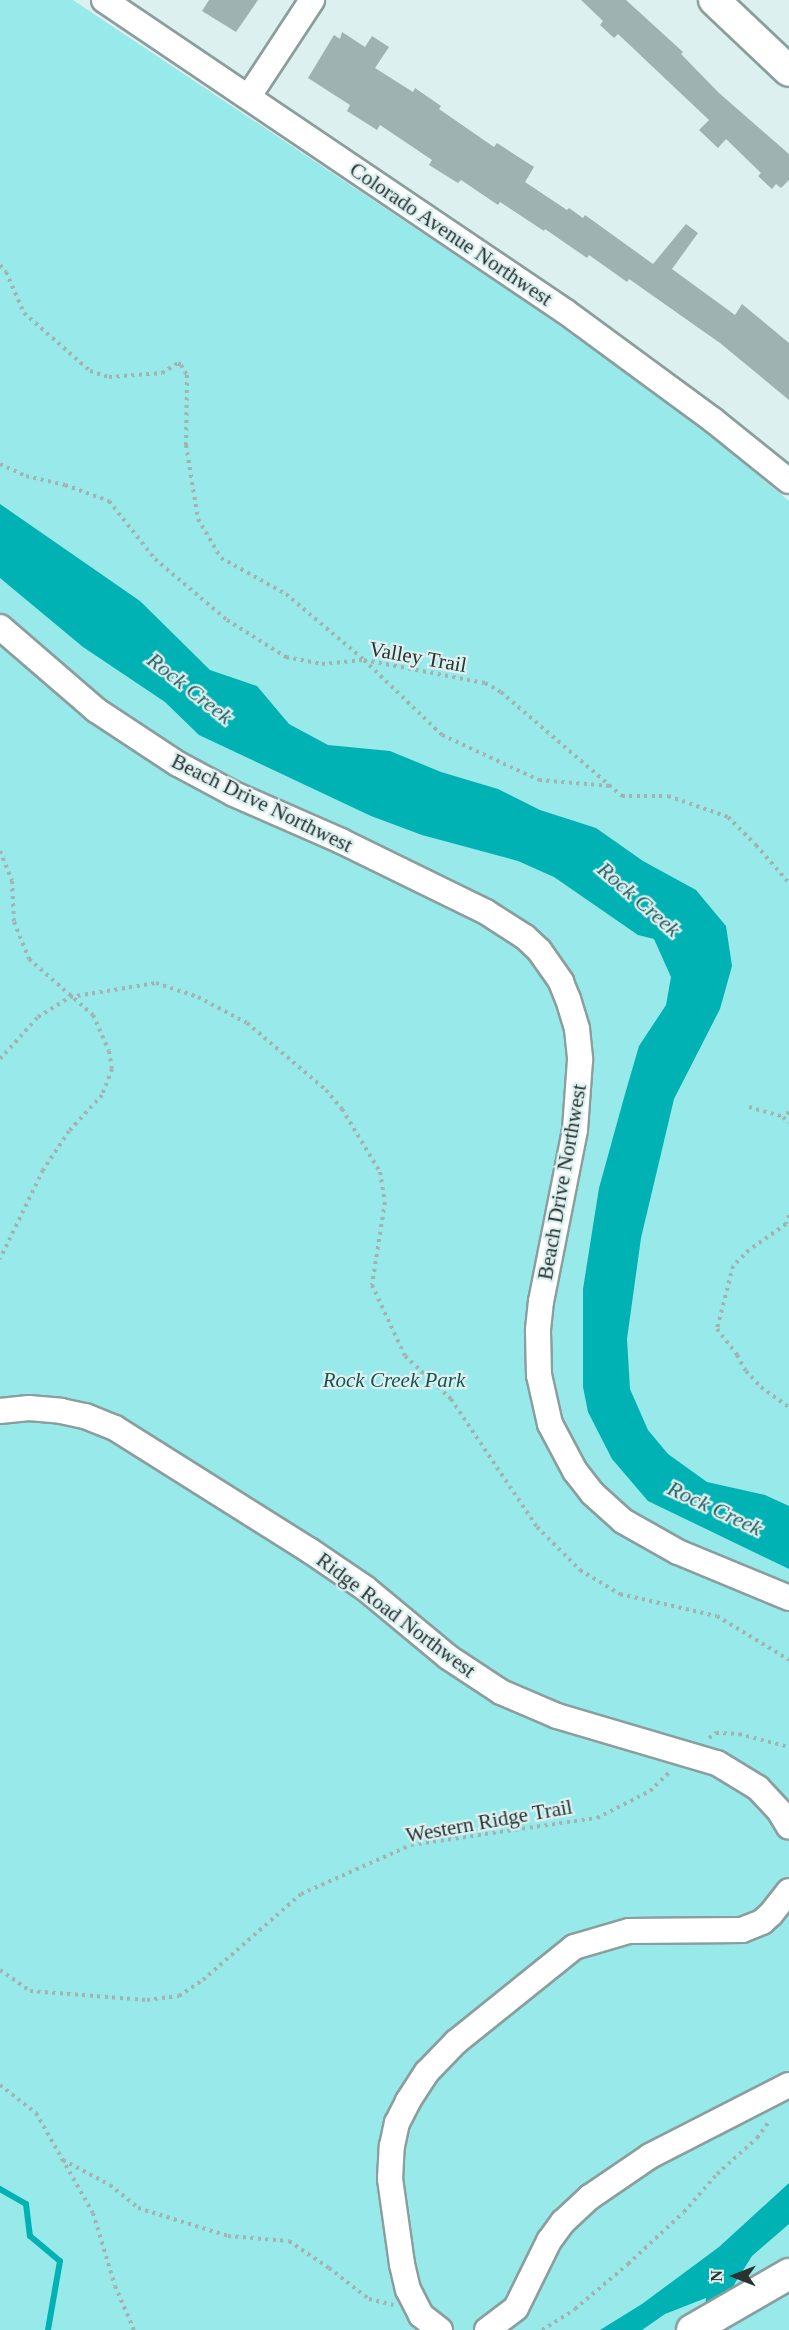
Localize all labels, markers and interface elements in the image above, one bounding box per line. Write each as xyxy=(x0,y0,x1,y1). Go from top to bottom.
street label: Colorado Avenue Northwest xyxy=(345,156,557,312)
street label: Valley Trail xyxy=(367,636,469,678)
water label: Rock Creek xyxy=(142,646,238,730)
street label: Beach Drive Northwest xyxy=(167,748,357,858)
water label: Rock Creek xyxy=(592,856,686,942)
street label: Beach Drive Northwest xyxy=(532,1082,592,1282)
park label: Rock Creek Park xyxy=(323,1367,465,1393)
water label: Rock Creek xyxy=(664,1475,766,1541)
street label: Ridge Road Northwest xyxy=(312,1547,480,1683)
street label: Western Ridge Trail xyxy=(404,1794,574,1848)
north arrow xyxy=(705,2246,765,2306)
text: N xyxy=(708,2270,725,2282)

